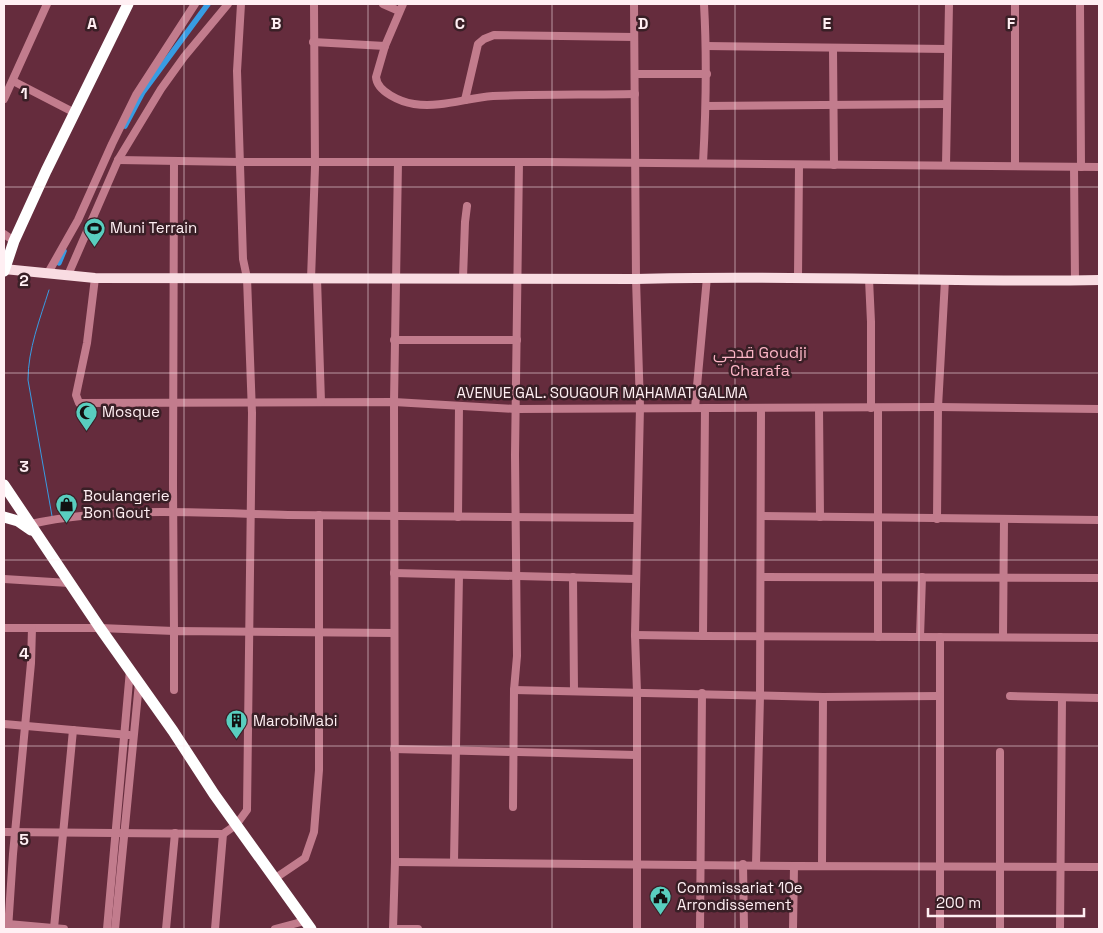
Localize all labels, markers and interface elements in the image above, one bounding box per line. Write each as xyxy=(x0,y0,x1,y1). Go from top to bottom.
text: A xyxy=(87,13,97,34)
text: B xyxy=(271,13,281,34)
text: C xyxy=(455,13,465,34)
text: D xyxy=(638,13,648,34)
text: E xyxy=(823,13,832,34)
text: F xyxy=(1007,13,1016,34)
text: 1 xyxy=(20,83,28,104)
sports icon: Muni Terrain xyxy=(82,216,106,247)
place label: Muni Terrain xyxy=(110,218,197,237)
text: 2 xyxy=(19,270,29,291)
district label: قدجي Goudji Charafa xyxy=(713,342,807,381)
street label: AVENUE GAL. SOUGOUR MAHAMAT GALMA xyxy=(456,383,748,402)
mosque icon: Mosque xyxy=(74,400,98,431)
place label: Mosque xyxy=(102,402,160,421)
text: 3 xyxy=(19,456,29,477)
place label: Boulangerie Bon Gout xyxy=(83,486,170,522)
shop icon: Boulangerie Bon Gout xyxy=(55,493,79,524)
text: 4 xyxy=(19,643,29,664)
building icon: MarobiMabi xyxy=(225,709,249,740)
place label: MarobiMabi xyxy=(253,711,338,730)
text: 5 xyxy=(19,829,29,850)
place label: Commissariat 10e Arrondissement xyxy=(677,878,803,914)
public building icon: Commissariat 10e Arrondissement xyxy=(649,885,673,916)
scale bar xyxy=(928,886,1084,918)
text: 200 m xyxy=(936,893,981,912)

